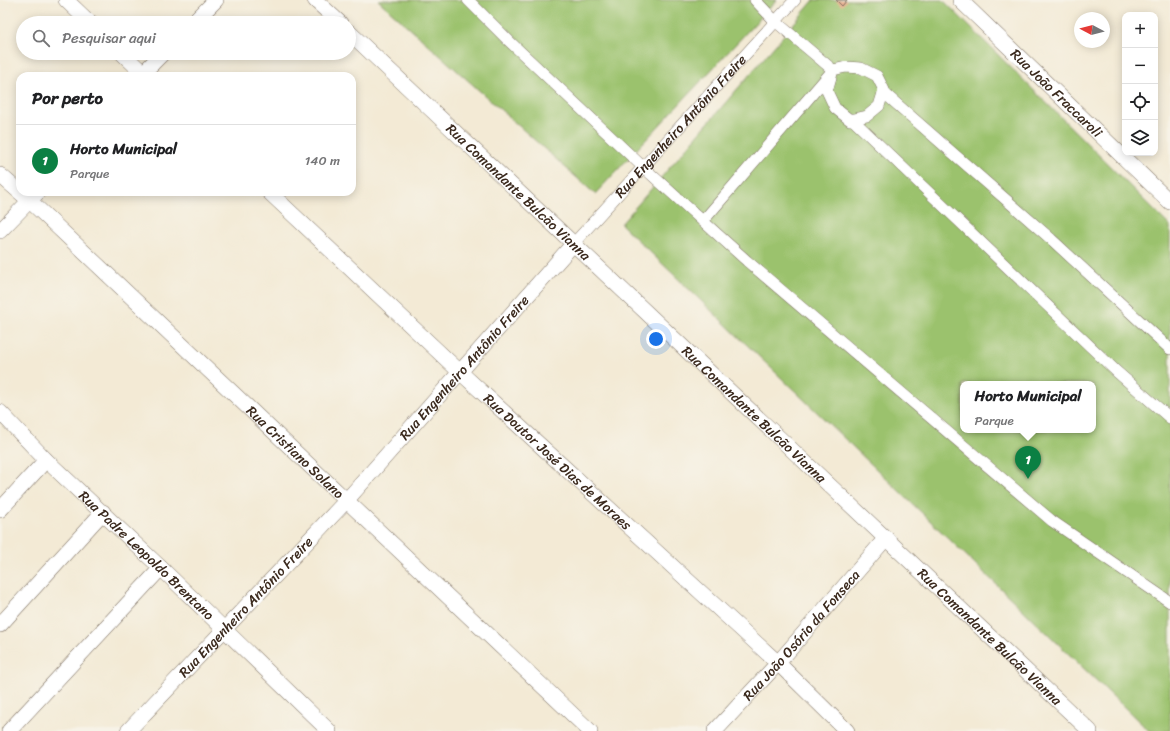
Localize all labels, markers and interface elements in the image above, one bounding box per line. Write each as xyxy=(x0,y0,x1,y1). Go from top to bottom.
north arrow xyxy=(1074,12,1110,48)
map controls xyxy=(1122,12,1158,156)
button: + xyxy=(1122,12,1158,48)
search box xyxy=(16,16,356,60)
text: Pesquisar aqui xyxy=(62,25,156,51)
icon: search xyxy=(30,27,52,49)
street label: Rua João Fraccaroli xyxy=(1004,43,1109,145)
button: − xyxy=(1122,48,1158,84)
street label: Rua Engenheiro Antônio Freire xyxy=(608,49,753,204)
text: Por perto xyxy=(32,83,103,113)
button: locate xyxy=(1122,84,1158,120)
street label: Rua Comandante Bulcão Vianna xyxy=(440,117,597,268)
button: layers xyxy=(1122,120,1158,156)
text: Horto Municipal xyxy=(70,136,177,162)
text: 1 xyxy=(42,149,48,172)
text: 140 m xyxy=(305,149,340,172)
text: Parque xyxy=(70,162,109,185)
street label: Rua Engenheiro Antônio Freire xyxy=(393,289,536,446)
your location xyxy=(646,329,666,349)
street label: Rua Comandante Bulcão Vianna xyxy=(675,340,833,490)
popup xyxy=(960,381,1096,433)
text: Horto Municipal xyxy=(975,383,1081,409)
street label: Rua Doutor José Dias de Moraes xyxy=(477,387,638,537)
street label: Rua Cristiano Solano xyxy=(240,399,350,505)
text: Parque xyxy=(975,409,1014,432)
pin: 1 xyxy=(1015,446,1041,479)
street label: Rua Padre Leopoldo Brentano xyxy=(72,484,220,627)
street label: Rua Engenheiro Antônio Freire xyxy=(172,531,320,684)
street label: Rua Comandante Bulcão Vianna xyxy=(911,562,1069,712)
street label: Rua João Osório da Fonseca xyxy=(737,564,867,707)

